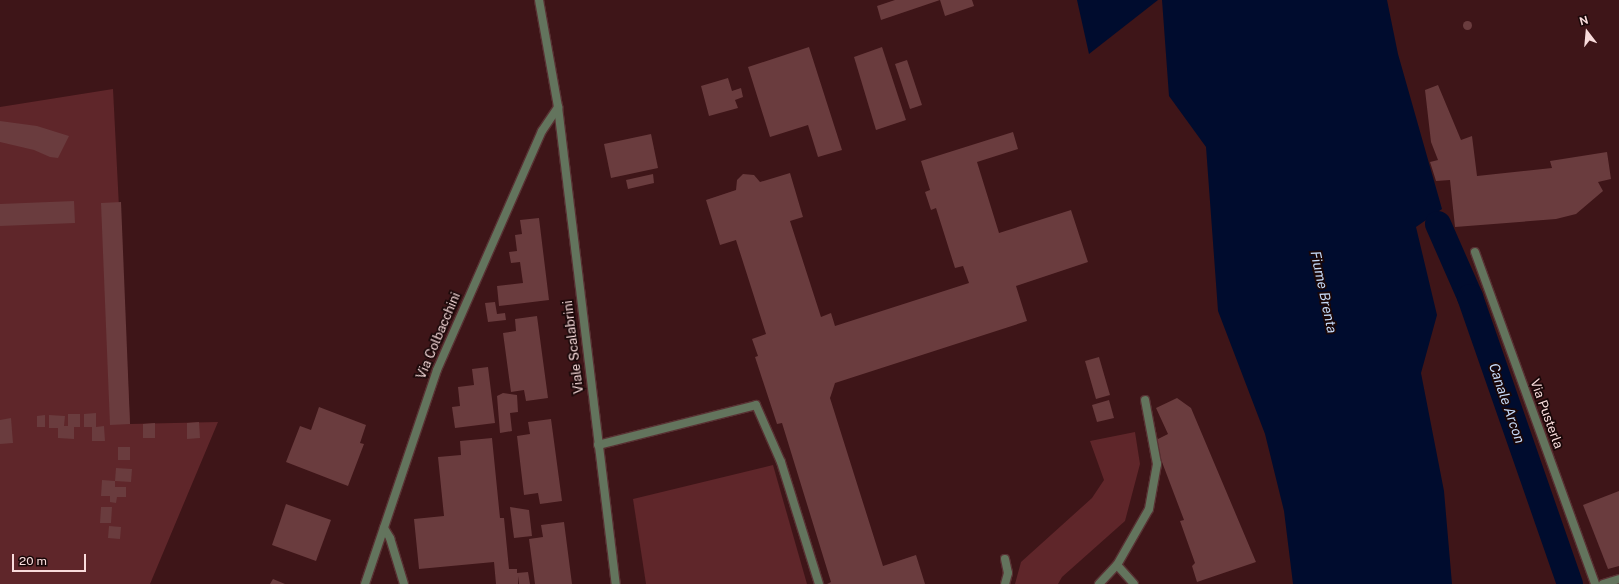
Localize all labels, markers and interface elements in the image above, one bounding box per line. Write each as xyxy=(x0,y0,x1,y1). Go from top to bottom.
north arrow xyxy=(1567,12,1607,52)
text: N xyxy=(1578,14,1589,27)
water label: Fiume Brenta xyxy=(1307,249,1341,335)
street label: Via Colbacchini xyxy=(414,290,464,382)
street label: Viale Scalabrini xyxy=(561,299,587,395)
water label: Canale Arcon xyxy=(1485,360,1529,446)
street label: Via Pusterla xyxy=(1526,377,1566,451)
scale bar xyxy=(14,546,88,572)
text: 20 m xyxy=(19,554,47,568)

